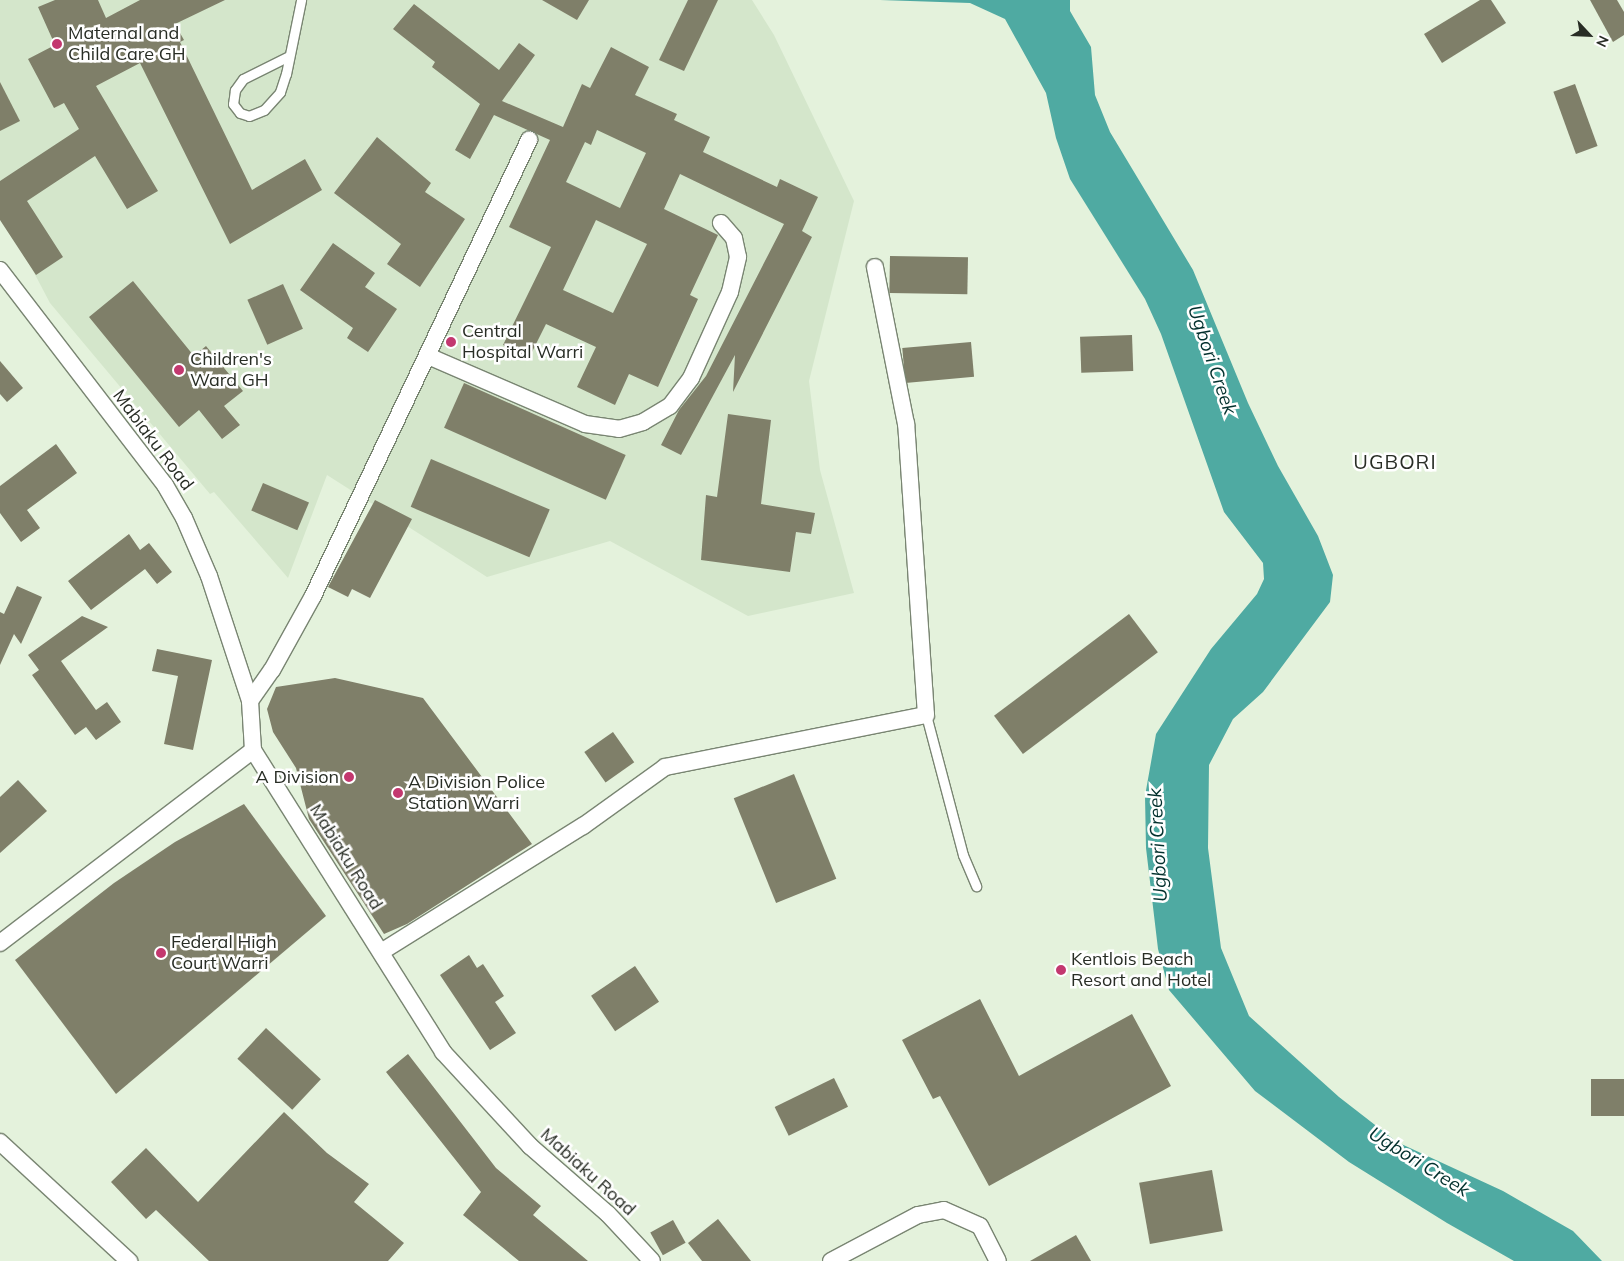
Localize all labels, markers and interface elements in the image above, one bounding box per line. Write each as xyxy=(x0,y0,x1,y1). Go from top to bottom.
north arrow xyxy=(1564,10,1614,60)
place label: Maternal and Child Care GH xyxy=(68,23,186,66)
text: N xyxy=(1592,33,1613,50)
marker: Maternal and Child Care GH xyxy=(50,37,64,51)
water label: Ugbori Creek xyxy=(1183,302,1241,418)
place label: Central Hospital Warri xyxy=(462,321,583,364)
marker: Central Hospital Warri xyxy=(444,335,458,349)
place label: Children's Ward GH xyxy=(190,349,272,392)
marker: Children's Ward GH xyxy=(172,363,186,377)
street label: Mabiaku Road xyxy=(108,385,198,495)
district label: UGBORI xyxy=(1353,449,1437,473)
place label: A Division xyxy=(255,766,339,788)
marker: A Division xyxy=(343,771,355,783)
place label: A Division Police Station Warri xyxy=(408,772,545,814)
marker: A Division Police Station Warri xyxy=(392,787,404,799)
water label: Ugbori Creek xyxy=(1144,787,1172,903)
street label: Mabiaku Road xyxy=(305,800,387,914)
place label: Federal High Court Warri xyxy=(171,932,277,974)
marker: Federal High Court Warri xyxy=(155,947,167,959)
place label: Kentlois Beach Resort and Hotel xyxy=(1071,949,1211,992)
marker: Kentlois Beach Resort and Hotel xyxy=(1055,964,1067,976)
water label: Ugbori Creek xyxy=(1365,1122,1473,1202)
street label: Mabiaku Road xyxy=(536,1124,640,1220)

